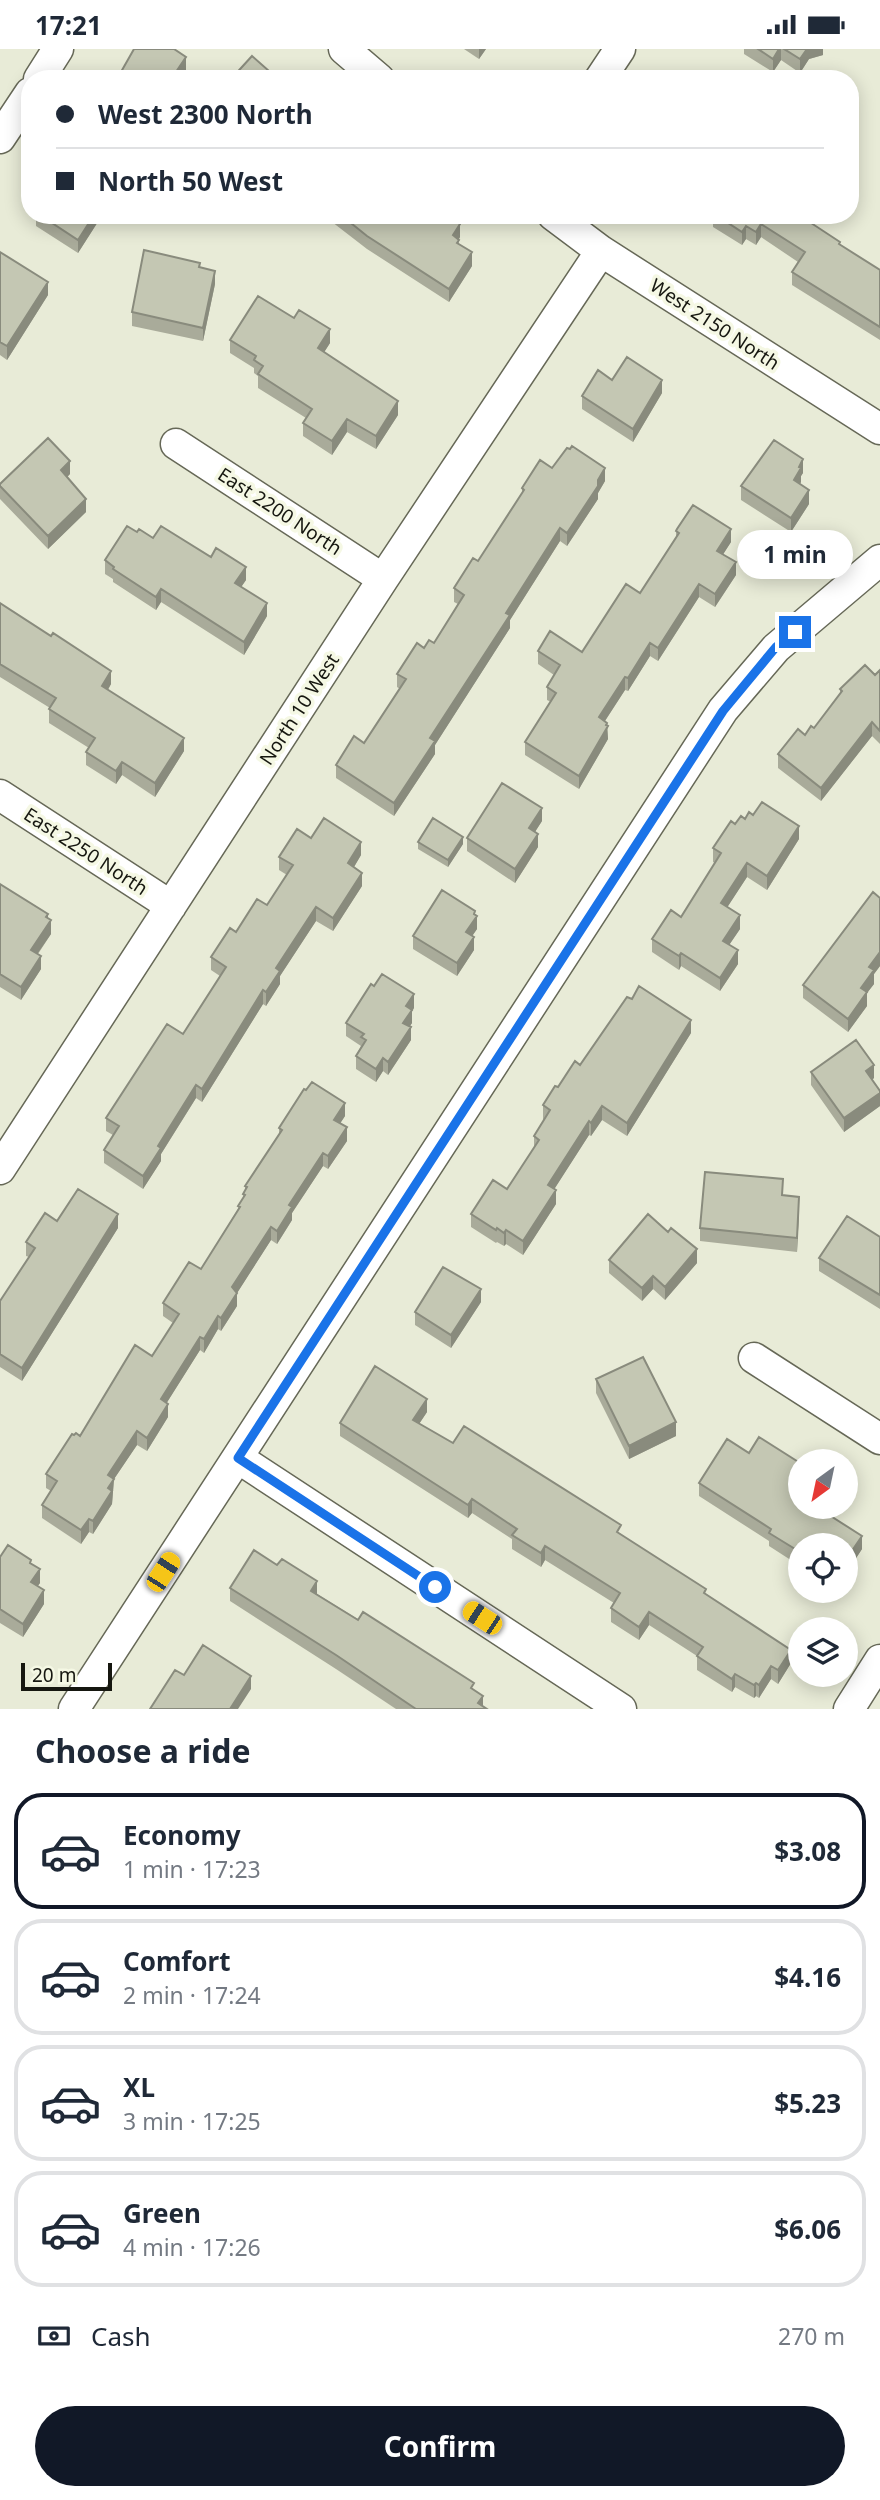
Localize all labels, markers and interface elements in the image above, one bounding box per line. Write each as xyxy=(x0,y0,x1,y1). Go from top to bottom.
text: 17:21 xyxy=(35,7,102,43)
text: West 2300 North xyxy=(98,96,313,132)
text: North 50 West xyxy=(98,163,283,199)
street label: West 2150 North xyxy=(645,272,785,376)
street label: East 2200 North xyxy=(213,461,347,561)
callout: 1 min xyxy=(737,531,853,579)
text: 1 min xyxy=(763,538,827,570)
route end xyxy=(779,616,811,648)
street label: North 10 West xyxy=(253,648,345,770)
street label: East 2250 North xyxy=(19,801,153,901)
north arrow xyxy=(788,1449,858,1519)
map controls xyxy=(788,1449,858,1687)
button: locate xyxy=(788,1533,858,1603)
car xyxy=(143,1549,184,1595)
route start xyxy=(419,1571,451,1603)
car xyxy=(459,1598,506,1638)
button: layers xyxy=(788,1617,858,1687)
scale bar xyxy=(21,1660,112,1692)
text: 20 m xyxy=(32,1662,76,1688)
text: Choose a ride xyxy=(35,1729,251,1772)
text: Economy xyxy=(123,1817,241,1853)
icon: car xyxy=(39,1820,102,1883)
text: $3.08 xyxy=(774,1833,841,1869)
text: 1 min · 17:23 xyxy=(123,1853,261,1885)
text: Comfort xyxy=(123,1943,231,1979)
icon: car xyxy=(39,1946,102,2009)
text: $4.16 xyxy=(774,1959,841,1995)
text: 2 min · 17:24 xyxy=(123,1979,261,2011)
text: XL xyxy=(123,2069,155,2105)
icon: car xyxy=(39,2072,102,2135)
text: $5.23 xyxy=(774,2085,841,2121)
text: 3 min · 17:25 xyxy=(123,2105,261,2137)
text: Green xyxy=(123,2195,201,2231)
icon: car xyxy=(39,2198,102,2261)
text: $6.06 xyxy=(774,2211,841,2247)
text: 4 min · 17:26 xyxy=(123,2231,261,2263)
icon: cash xyxy=(35,2317,73,2355)
text: Cash xyxy=(91,2318,151,2354)
text: 270 m xyxy=(778,2320,845,2352)
button: Confirm xyxy=(35,2406,845,2486)

